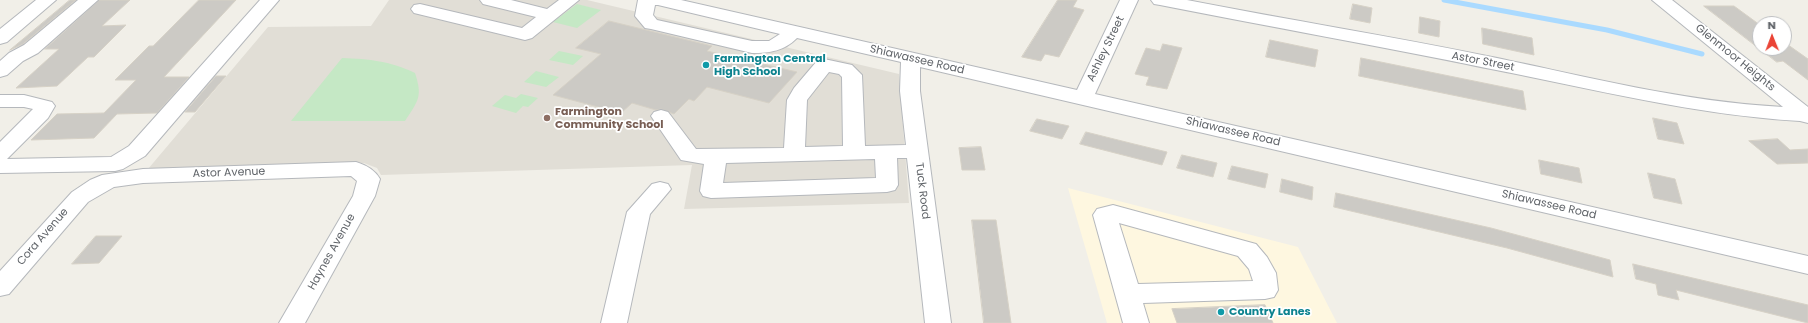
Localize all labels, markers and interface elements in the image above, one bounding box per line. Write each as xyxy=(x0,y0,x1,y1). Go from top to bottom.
street label: Ashley Street xyxy=(1084,14,1128,84)
north arrow xyxy=(1752,16,1792,56)
text: N xyxy=(1768,17,1776,33)
street label: Glenmoor Heights xyxy=(1692,22,1778,94)
street label: Shiawassee Road xyxy=(868,43,966,77)
street label: Astor Street xyxy=(1451,49,1515,75)
place label: Farmington Central High School xyxy=(714,52,826,78)
marker: Farmington Central High School xyxy=(701,60,711,70)
place label: Farmington Community School xyxy=(555,105,664,131)
marker: Farmington Community School xyxy=(542,113,552,123)
street label: Shiawassee Road xyxy=(1184,115,1282,149)
street label: Tuck Road xyxy=(912,162,932,220)
street label: Astor Avenue xyxy=(193,165,265,181)
street label: Shiawassee Road xyxy=(1500,188,1598,222)
street label: Cora Avenue xyxy=(15,206,71,268)
street label: Haynes Avenue xyxy=(306,212,358,292)
place label: Country Lanes xyxy=(1229,305,1311,319)
marker: Country Lanes xyxy=(1216,307,1226,317)

